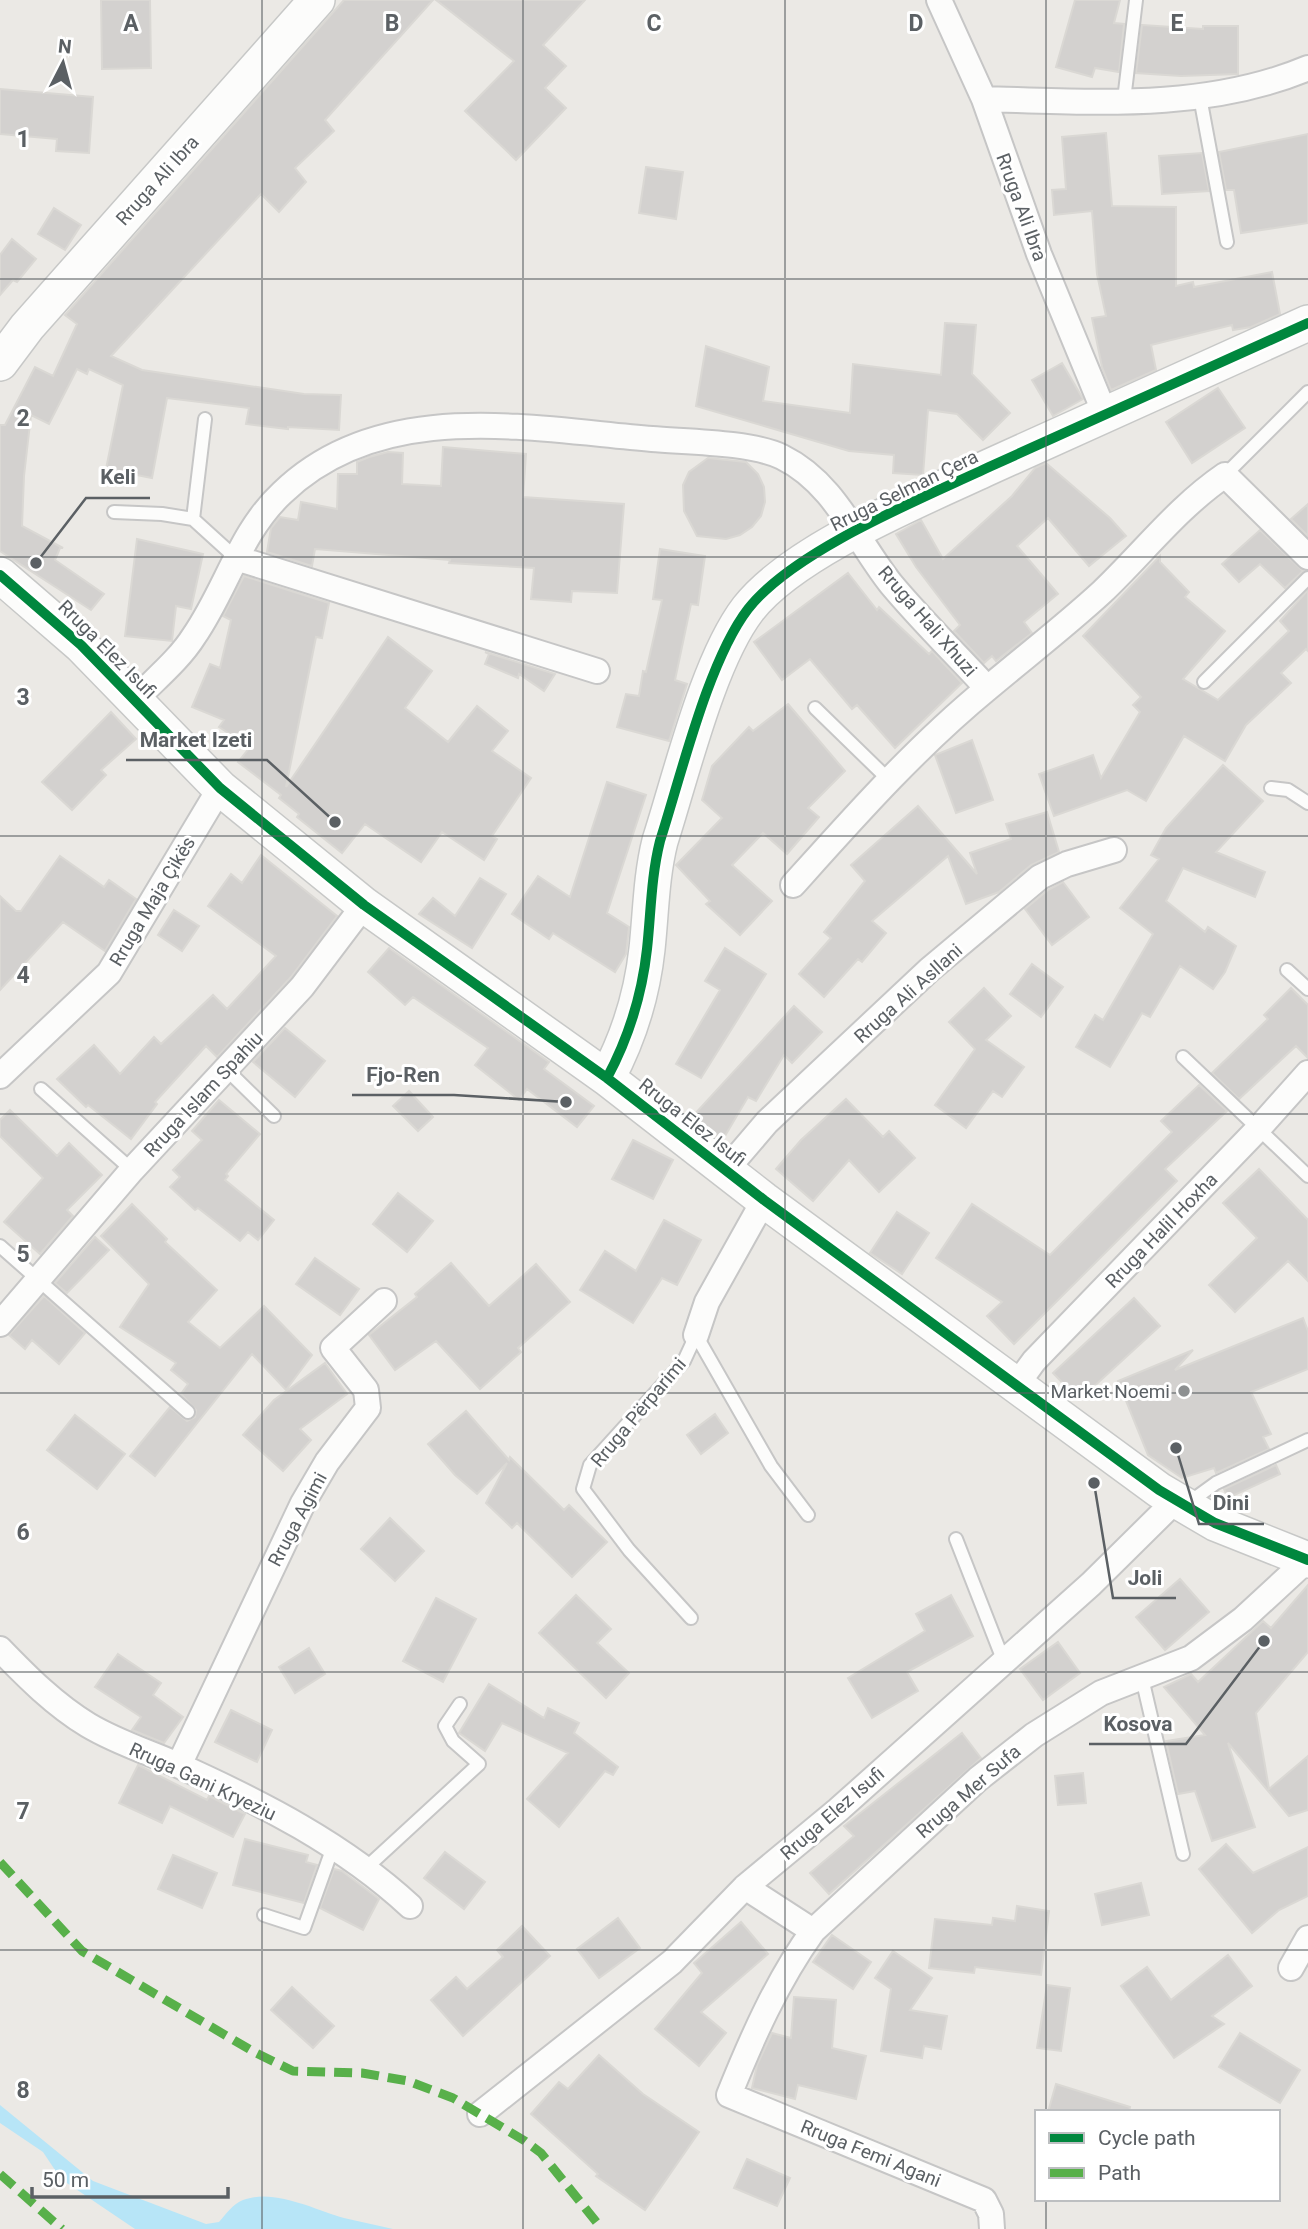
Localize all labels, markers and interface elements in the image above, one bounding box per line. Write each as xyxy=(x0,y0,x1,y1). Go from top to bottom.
text: A xyxy=(123,10,139,37)
text: B xyxy=(385,10,399,37)
text: C xyxy=(646,10,662,37)
text: D xyxy=(909,10,923,37)
text: E xyxy=(1171,10,1184,37)
north arrow xyxy=(28,28,98,98)
text: N xyxy=(57,34,73,59)
text: 1 xyxy=(16,126,30,153)
street label: Rruga Ali Ibra xyxy=(111,131,204,230)
street label: Rruga Ali Ibra xyxy=(991,150,1052,264)
text: 2 xyxy=(16,405,30,432)
street label: Rruga Selman Çera xyxy=(827,445,982,536)
callout: Keli xyxy=(86,456,150,498)
text: Keli xyxy=(100,465,136,489)
street label: Rruga Hali Xhuzi xyxy=(873,561,982,681)
street label: Rruga Elez Isufi xyxy=(54,595,162,703)
text: 3 xyxy=(16,684,30,711)
callout: Market Izeti xyxy=(126,718,267,760)
text: Market Izeti xyxy=(140,728,252,752)
street label: Rruga Maja Çikës xyxy=(105,832,200,970)
street label: Rruga Ali Asllani xyxy=(850,939,967,1048)
text: 4 xyxy=(16,962,30,989)
street label: Rruga Islam Spahiu xyxy=(139,1027,268,1162)
callout: Fjo-Ren xyxy=(352,1053,454,1095)
text: Fjo-Ren xyxy=(366,1063,440,1087)
street label: Rruga Elez Isufi xyxy=(634,1073,751,1171)
street label: Rruga Halil Hoxha xyxy=(1101,1168,1222,1293)
text: 5 xyxy=(16,1241,30,1268)
street label: Rruga Përparimi xyxy=(586,1353,691,1472)
place label: Market Noemi xyxy=(1050,1380,1170,1403)
marker: Market Noemi xyxy=(1176,1383,1192,1399)
street label: Rruga Agimi xyxy=(263,1468,332,1570)
callout: Dini xyxy=(1199,1482,1264,1524)
text: Dini xyxy=(1213,1491,1249,1515)
text: 6 xyxy=(16,1519,30,1546)
callout: Joli xyxy=(1113,1556,1176,1598)
text: Joli xyxy=(1128,1566,1162,1590)
callout: Kosova xyxy=(1089,1702,1186,1744)
text: Kosova xyxy=(1103,1712,1173,1736)
street label: Rruga Gani Kryeziu xyxy=(126,1737,280,1826)
street label: Rruga Mer Sufa xyxy=(911,1740,1025,1843)
street label: Rruga Elez Isufi xyxy=(776,1762,889,1865)
text: 7 xyxy=(16,1798,30,1825)
text: 8 xyxy=(16,2077,30,2104)
legend xyxy=(1035,2110,1280,2201)
street label: Rruga Femi Agani xyxy=(797,2115,944,2192)
text: Cycle path xyxy=(1098,2126,1196,2150)
scale bar xyxy=(32,2156,228,2200)
text: Path xyxy=(1098,2161,1141,2185)
text: 50 m xyxy=(42,2168,89,2192)

